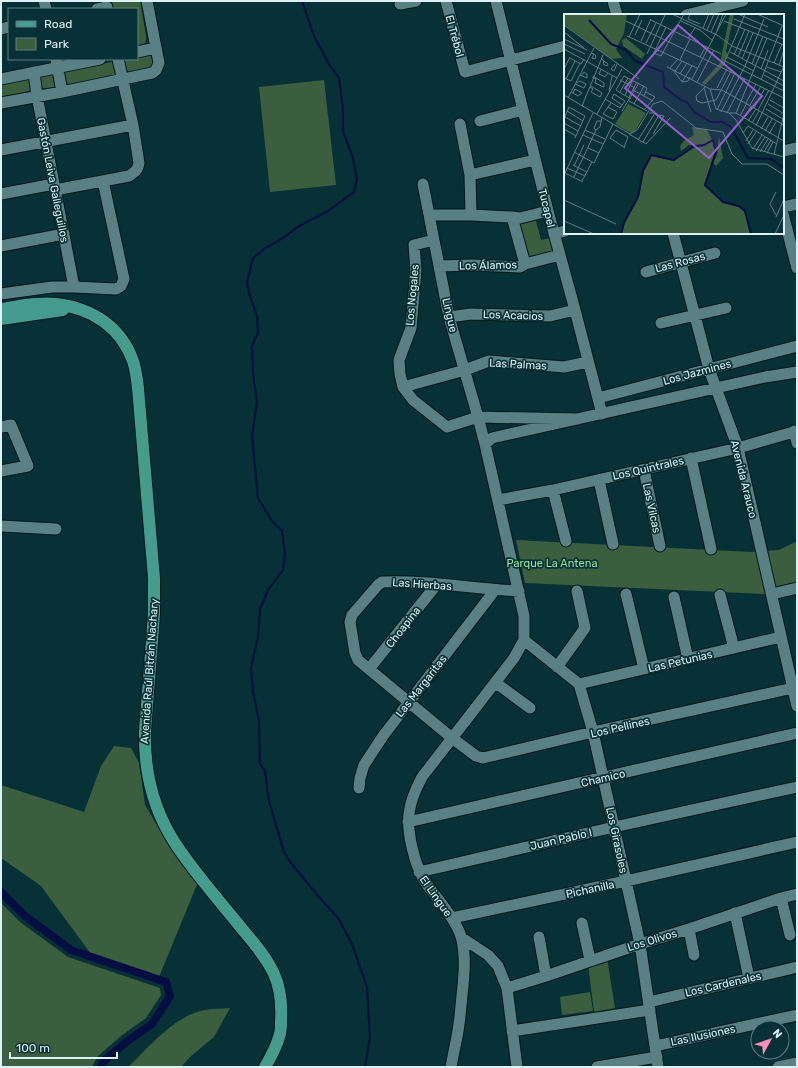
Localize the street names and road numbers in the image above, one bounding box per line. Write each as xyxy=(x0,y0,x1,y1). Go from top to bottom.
street label: El Trébol xyxy=(443,14,466,59)
street label: Gastón Leiva Galleguillos xyxy=(34,117,71,244)
street label: Tucapel xyxy=(535,187,558,229)
street label: Las Rosas xyxy=(654,249,707,275)
street label: Los Álamos xyxy=(459,258,518,273)
street label: Los Nogales xyxy=(403,263,422,326)
street label: Lingue xyxy=(439,297,460,334)
street label: Los Acacios xyxy=(483,308,544,323)
street label: Las Palmas xyxy=(489,356,548,373)
street label: Los Jazmines xyxy=(662,357,733,388)
street label: Avenida Arauco xyxy=(728,439,759,519)
street label: Los Quintrales xyxy=(611,454,685,483)
street label: Las Vilcas xyxy=(640,482,663,535)
street label: Las Hierbas xyxy=(392,576,453,593)
street label: Avenida Raúl Bitrán Nachary xyxy=(138,598,161,744)
street label: Choapina xyxy=(383,604,423,650)
street label: Las Petunias xyxy=(647,648,714,675)
street label: Las Margaritas xyxy=(393,652,450,720)
street label: Los Pellines xyxy=(589,714,651,741)
street label: Chamico xyxy=(580,767,626,790)
street label: Los Girasoles xyxy=(603,806,630,875)
street label: Juan Pablo I xyxy=(529,826,593,853)
street label: El Lingue xyxy=(417,873,454,919)
street label: Pichanilla xyxy=(565,878,616,901)
street label: Los Olivos xyxy=(626,927,679,954)
street label: Los Cardenales xyxy=(684,969,763,1000)
street label: Las Ilusiones xyxy=(670,1022,737,1049)

